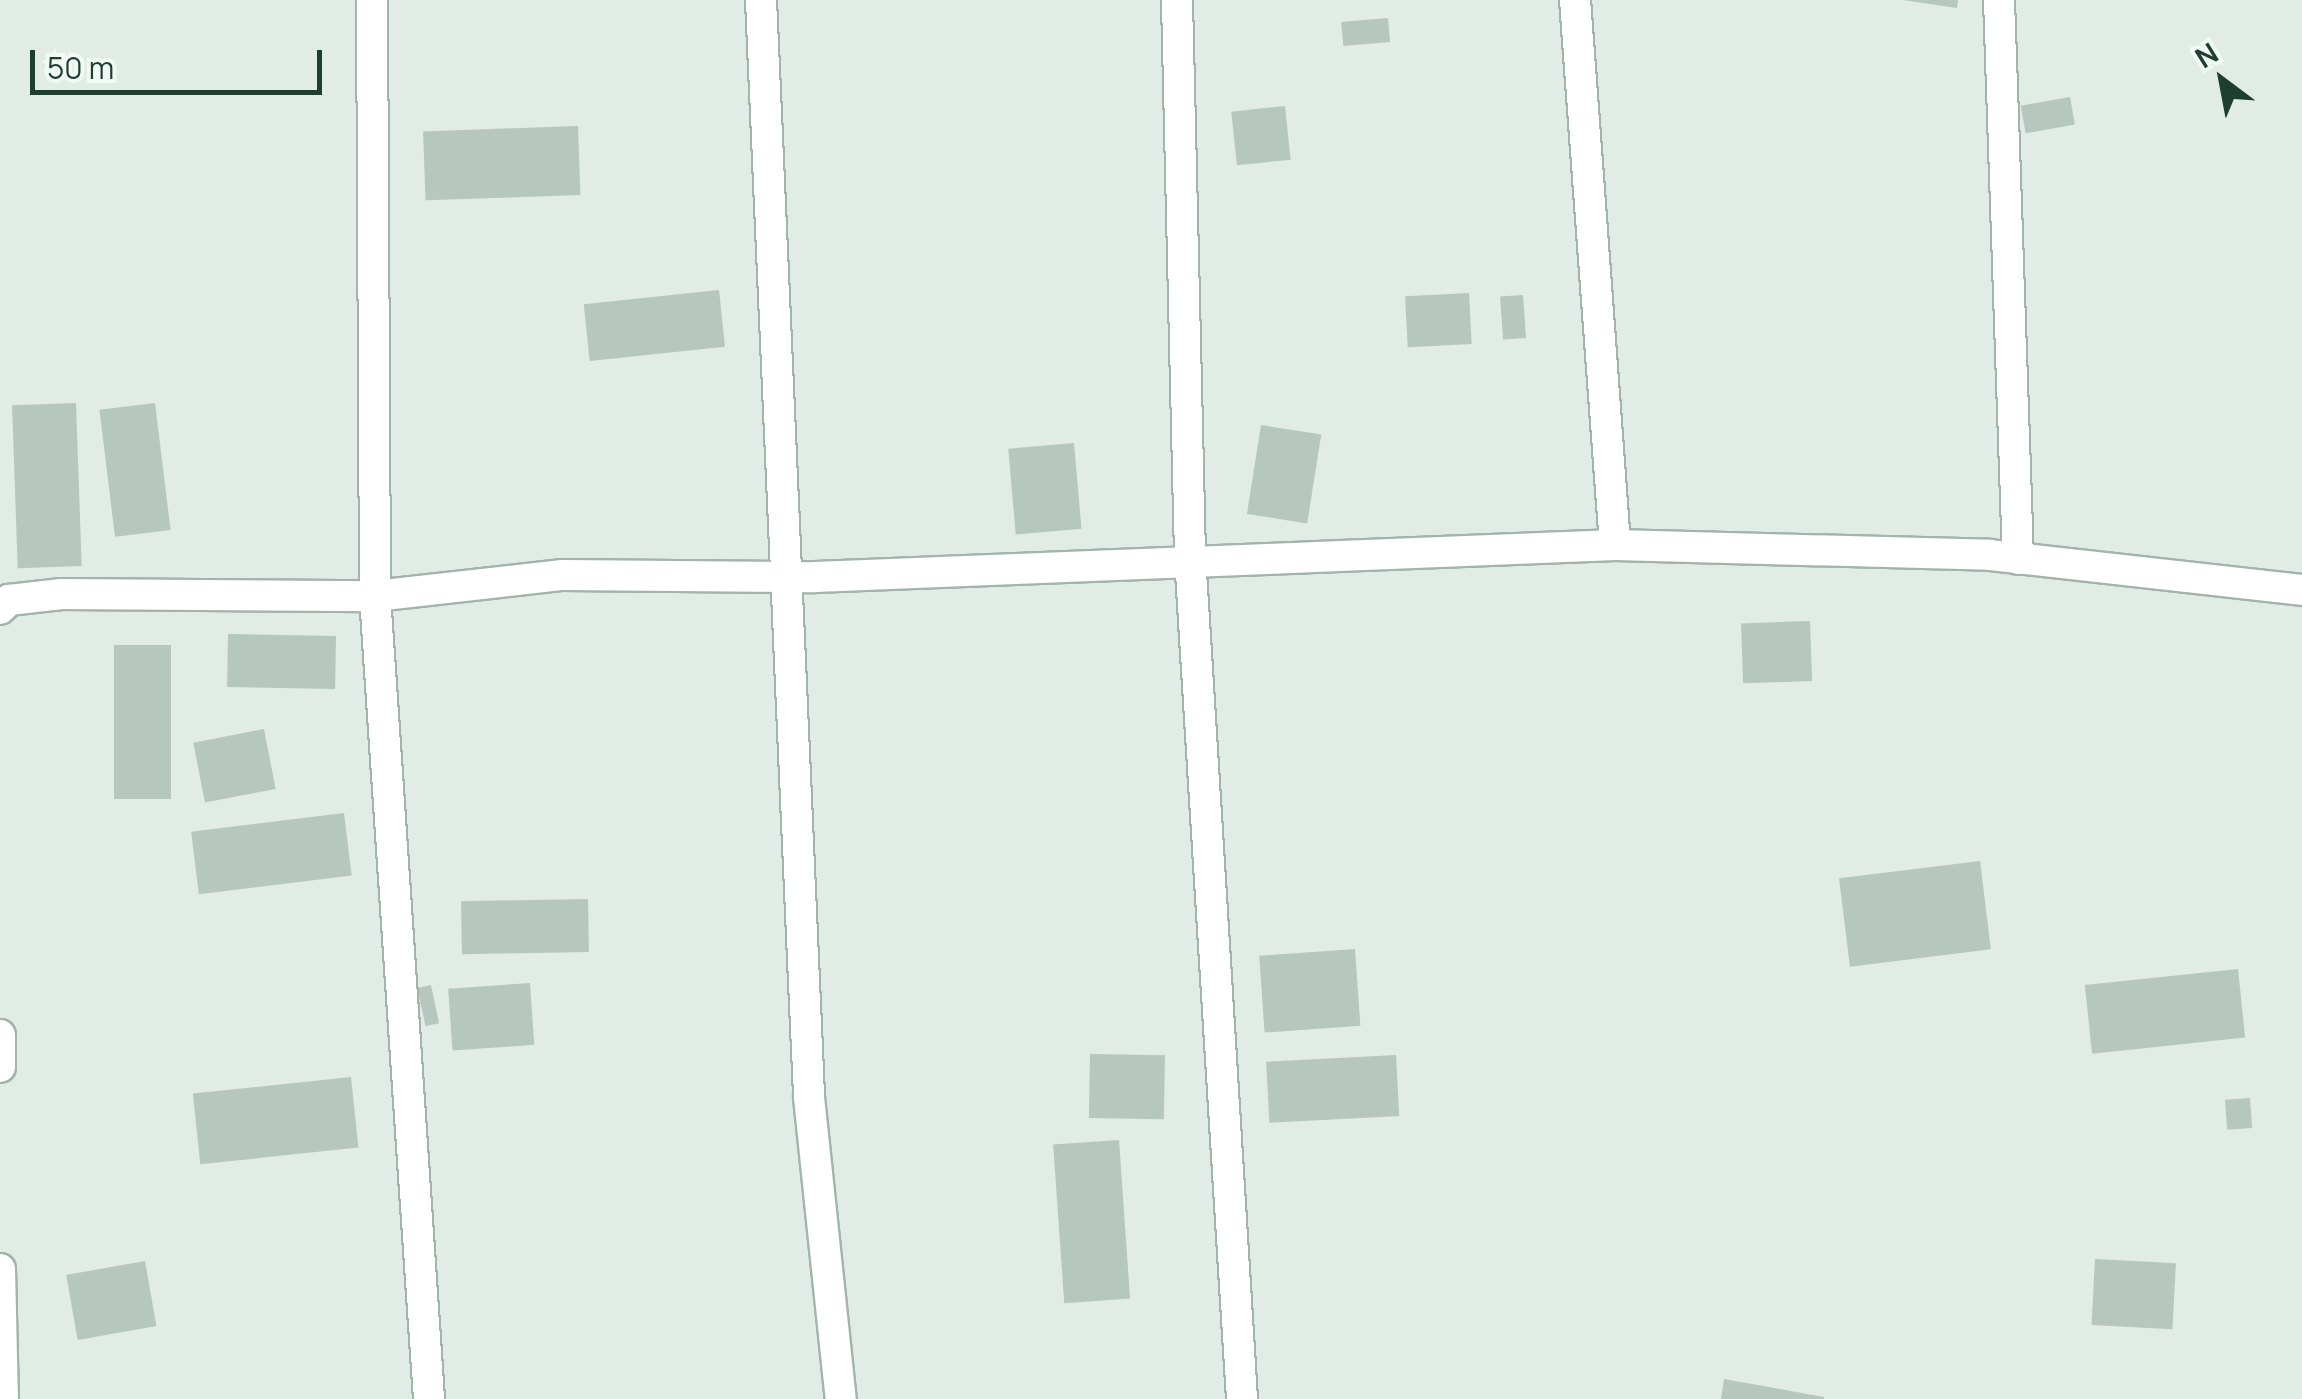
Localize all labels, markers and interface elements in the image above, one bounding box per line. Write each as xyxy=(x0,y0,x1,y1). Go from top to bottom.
scale bar xyxy=(35,30,328,92)
north arrow xyxy=(2172,30,2272,130)
text: N xyxy=(2188,33,2225,76)
text: 50 m xyxy=(47,47,114,88)

